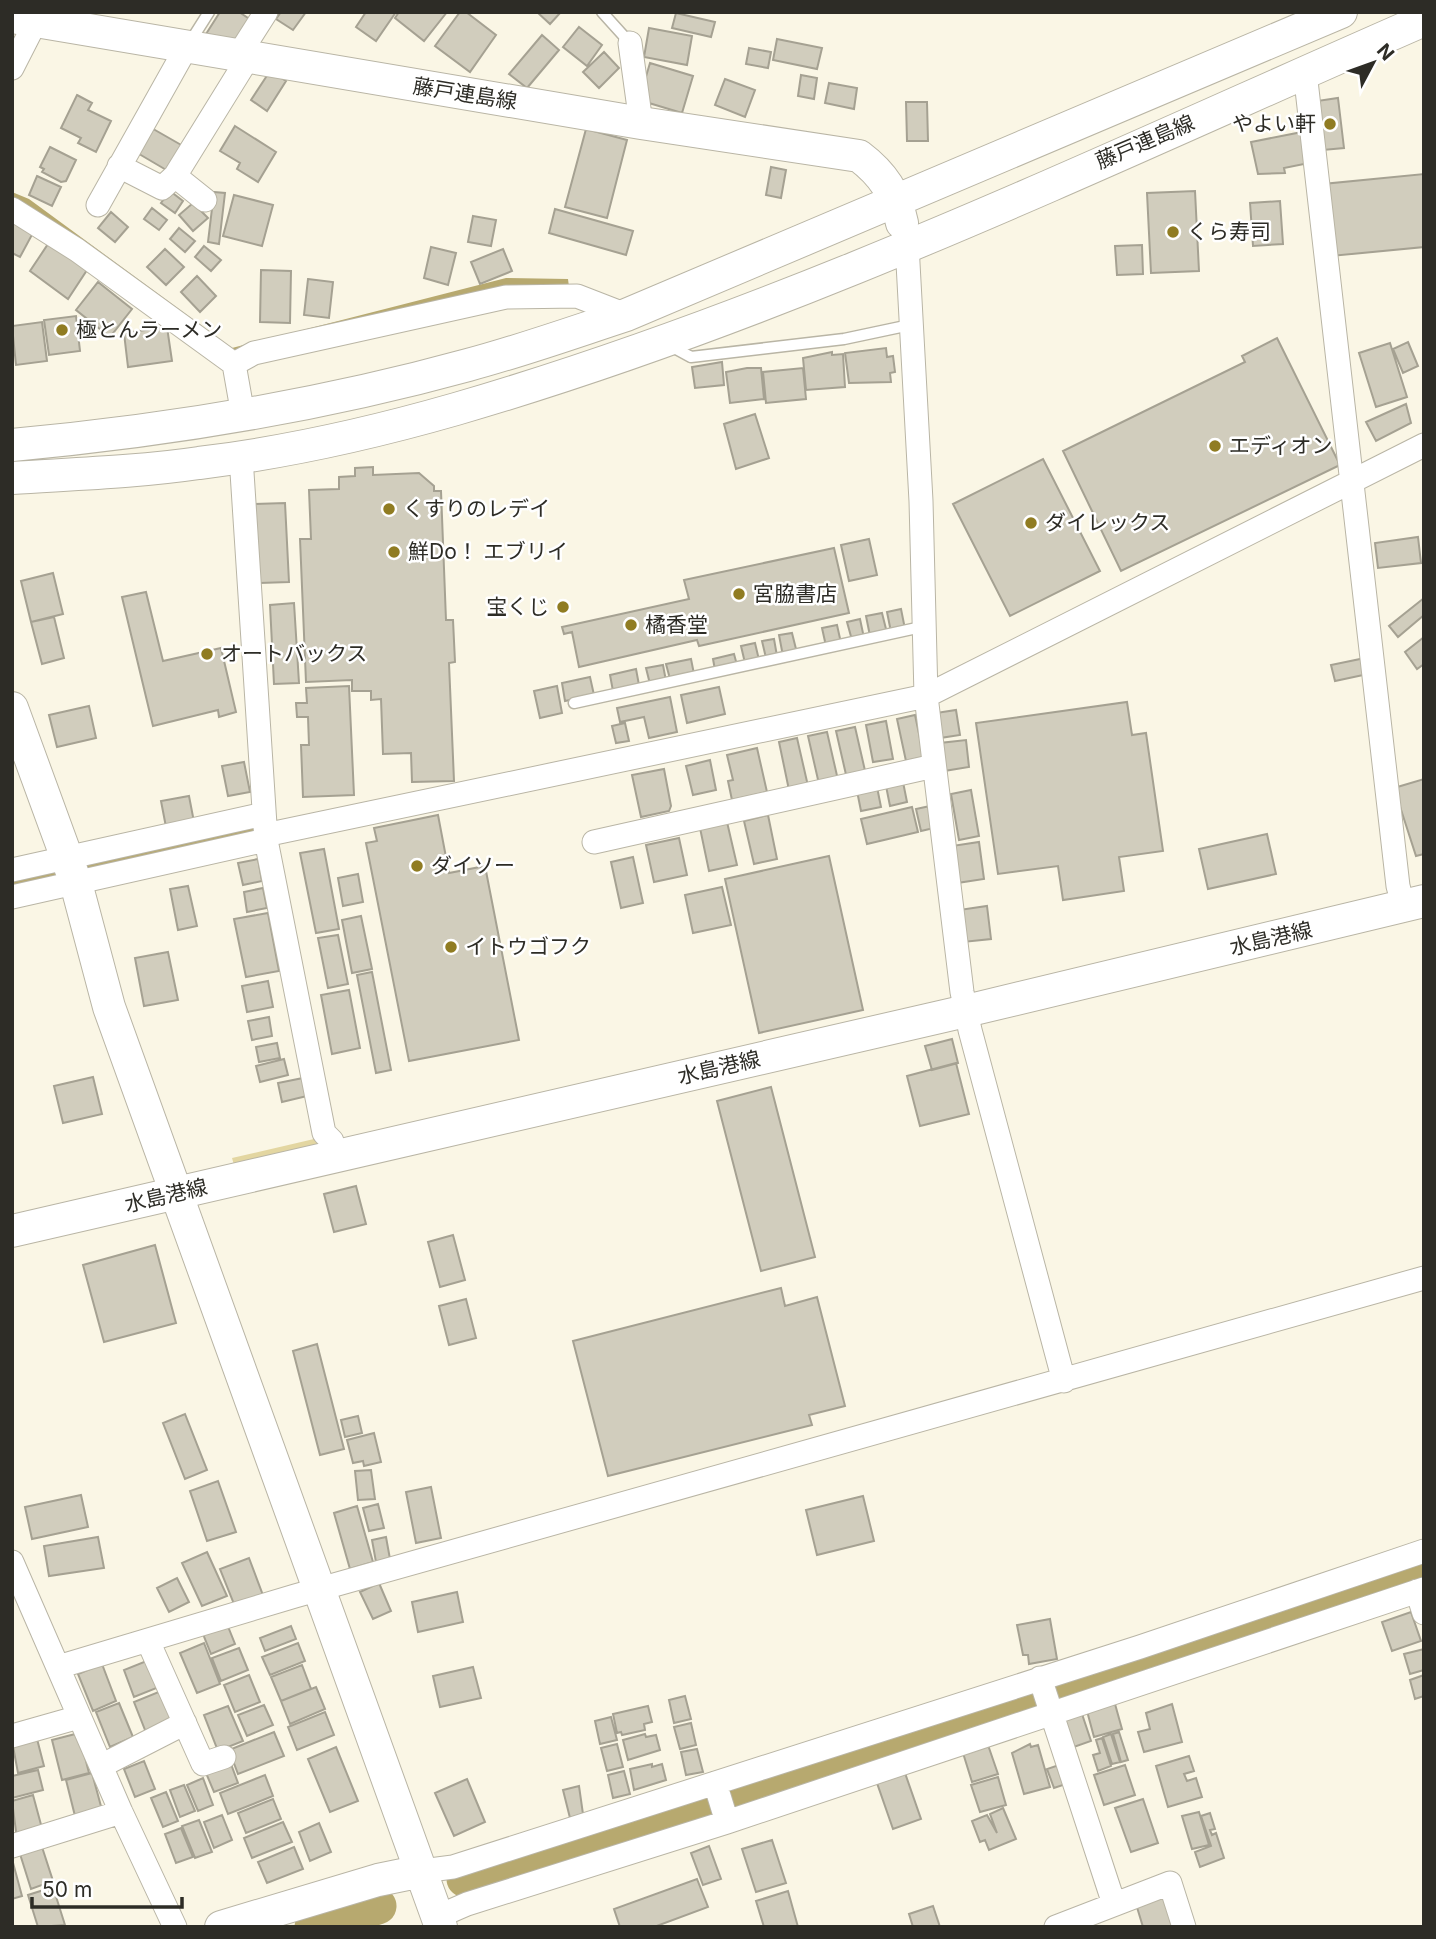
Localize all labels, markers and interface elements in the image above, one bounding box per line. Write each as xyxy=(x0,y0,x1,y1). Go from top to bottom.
north arrow xyxy=(1338,28,1408,98)
text: N xyxy=(1372,39,1399,65)
street label: 藤戸連島線 xyxy=(411,73,519,114)
street label: 藤戸連島線 xyxy=(1092,110,1198,174)
place label: やよい軒 xyxy=(1232,111,1316,136)
marker: やよい軒 xyxy=(1322,116,1338,132)
place label: くら寿司 xyxy=(1187,219,1271,244)
marker: くら寿司 xyxy=(1165,224,1181,240)
place label: 極とんラーメン xyxy=(76,317,222,342)
marker: 極とんラーメン xyxy=(54,322,70,338)
place label: エディオン xyxy=(1229,433,1333,458)
marker: エディオン xyxy=(1207,438,1223,454)
place label: くすりのレデイ xyxy=(403,496,550,521)
marker: くすりのレデイ xyxy=(381,501,397,517)
place label: ダイレックス xyxy=(1045,510,1170,535)
marker: ダイレックス xyxy=(1023,515,1039,531)
place label: 鮮Do！ エブリイ xyxy=(408,539,568,564)
marker: 鮮Do！ エブリイ xyxy=(386,544,402,560)
place label: 宮脇書店 xyxy=(753,581,837,606)
marker: 宮脇書店 xyxy=(731,586,747,602)
place label: 宝くじ xyxy=(486,594,549,619)
marker: 宝くじ xyxy=(555,599,571,615)
place label: 橘香堂 xyxy=(645,612,708,637)
marker: 橘香堂 xyxy=(623,617,639,633)
place label: オートバックス xyxy=(221,641,367,666)
marker: オートバックス xyxy=(199,646,215,662)
place label: ダイソー xyxy=(431,853,515,878)
marker: ダイソー xyxy=(409,858,425,874)
street label: 水島港線 xyxy=(1227,917,1315,960)
place label: イトウゴフク xyxy=(465,934,591,959)
marker: イトウゴフク xyxy=(443,939,459,955)
street label: 水島港線 xyxy=(675,1046,763,1089)
street label: 水島港線 xyxy=(122,1174,210,1217)
scale bar xyxy=(32,1866,182,1910)
text: 50 m xyxy=(42,1877,92,1902)

